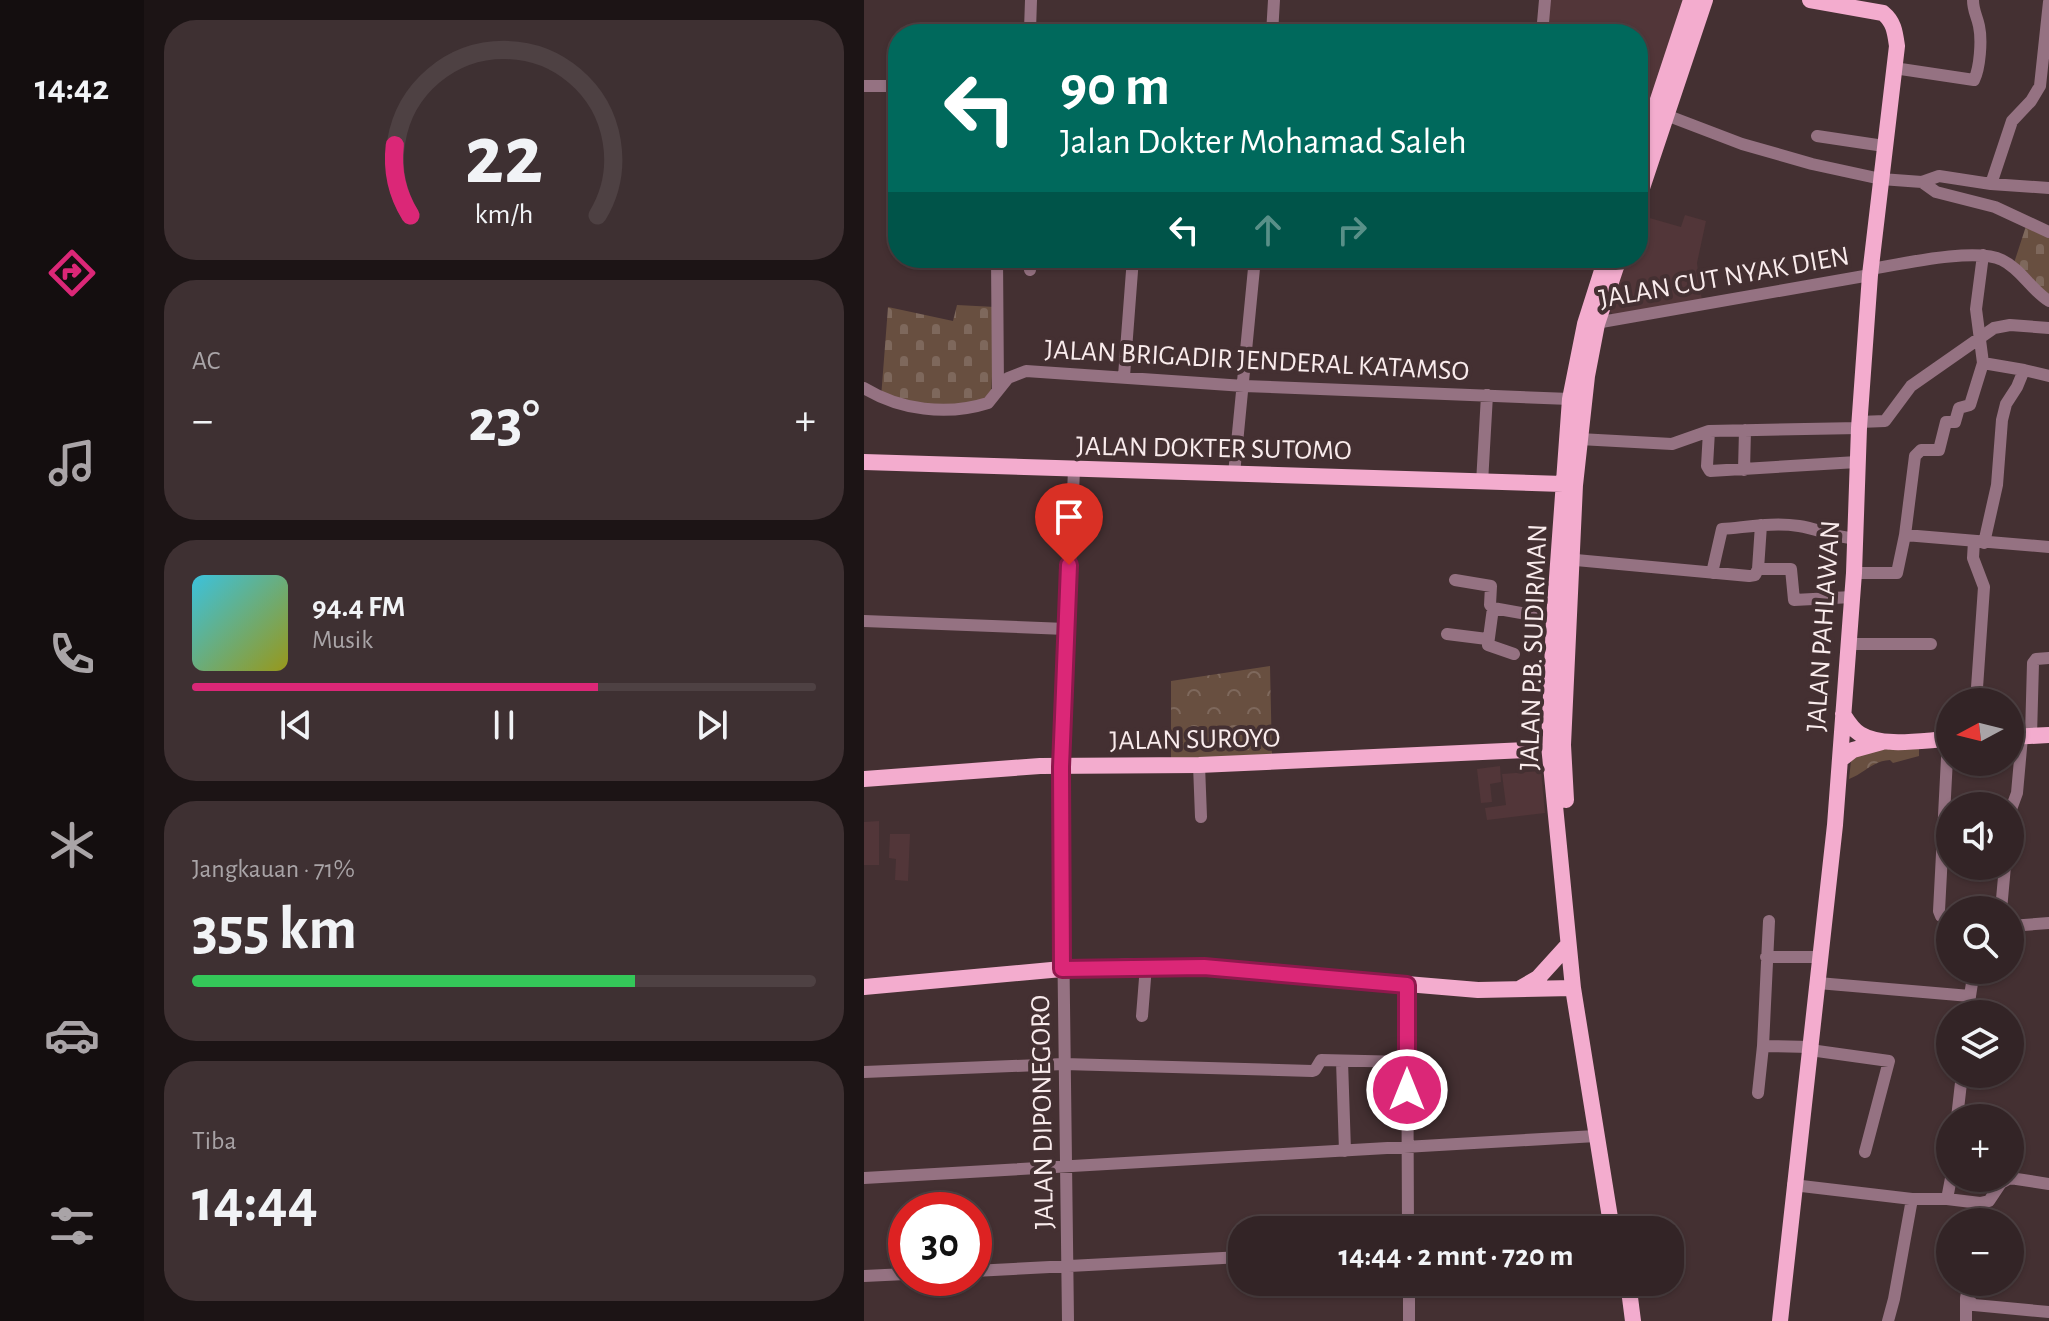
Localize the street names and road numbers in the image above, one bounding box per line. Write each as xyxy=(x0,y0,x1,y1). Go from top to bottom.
street label: JALAN CUT NYAK DIEN xyxy=(1597,242,1852,314)
street label: JALAN BRIGADIR JENDERAL KATAMSO xyxy=(1044,336,1470,386)
street label: JALAN DOKTER SUTOMO xyxy=(1076,433,1352,465)
street label: JALAN PAHLAWAN xyxy=(1803,519,1845,733)
street label: JALAN P.B. SUDIRMAN xyxy=(1516,523,1552,771)
street label: JALAN SUROYO xyxy=(1109,725,1281,755)
street label: JALAN DIPONEGORO xyxy=(1027,995,1059,1229)

